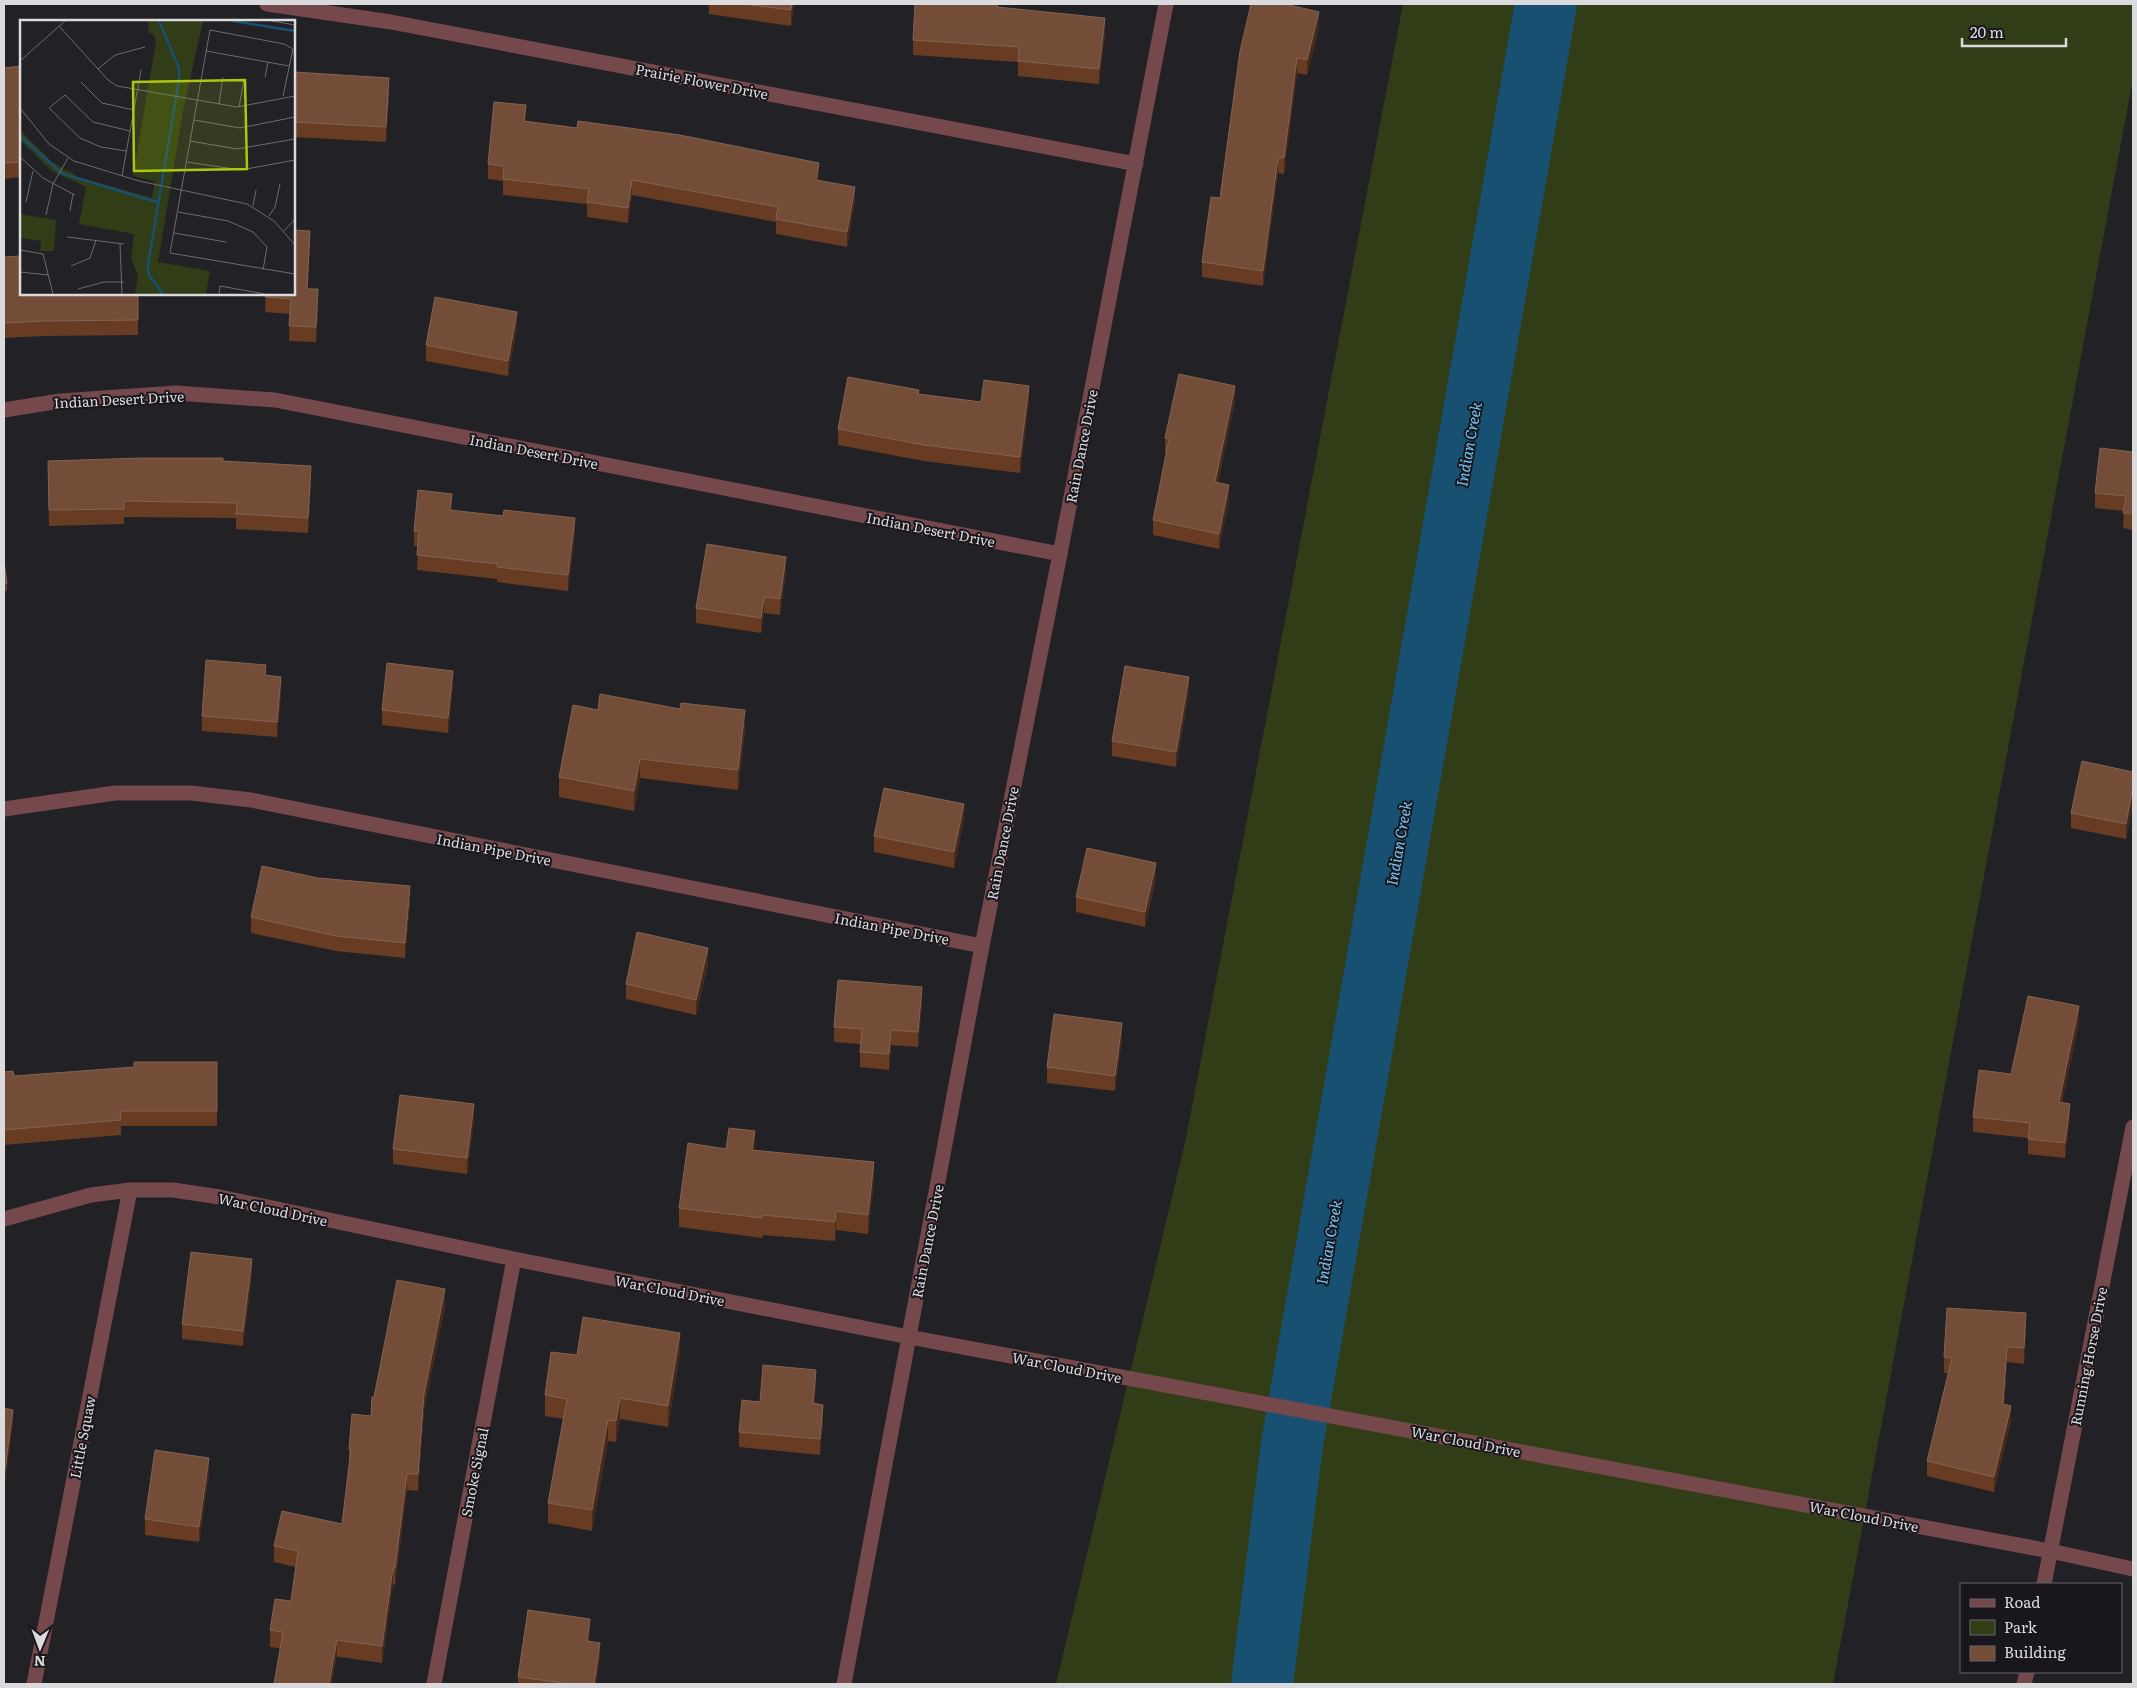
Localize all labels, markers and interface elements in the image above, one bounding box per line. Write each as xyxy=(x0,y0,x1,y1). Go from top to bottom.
scale bar xyxy=(1962,15,2066,47)
inset map xyxy=(20,20,295,295)
text: 20 m xyxy=(1970,20,2004,43)
street label: Prairie Flower Drive xyxy=(634,58,770,104)
street label: Indian Desert Drive xyxy=(53,386,185,412)
street label: Rain Dance Drive xyxy=(1060,388,1102,504)
water label: Indian Creek xyxy=(1449,399,1487,488)
street label: Indian Desert Drive xyxy=(468,429,600,473)
street label: Indian Desert Drive xyxy=(865,507,997,551)
street label: Rain Dance Drive xyxy=(981,785,1023,901)
water label: Indian Creek xyxy=(1379,798,1417,887)
street label: Indian Pipe Drive xyxy=(435,828,553,870)
street label: Indian Pipe Drive xyxy=(833,907,951,949)
street label: Rain Dance Drive xyxy=(906,1183,948,1299)
street label: War Cloud Drive xyxy=(217,1188,329,1230)
water label: Indian Creek xyxy=(1309,1197,1347,1286)
street label: War Cloud Drive xyxy=(613,1270,727,1310)
street label: Running Horse Drive xyxy=(2065,1285,2111,1427)
street label: War Cloud Drive xyxy=(1010,1347,1124,1387)
street label: Little Squaw xyxy=(64,1394,100,1480)
street label: War Cloud Drive xyxy=(1409,1421,1523,1461)
street label: Smoke Signal xyxy=(456,1425,493,1518)
street label: War Cloud Drive xyxy=(1807,1496,1921,1536)
legend xyxy=(1960,1583,2122,1673)
text: Road xyxy=(2004,1590,2040,1613)
text: Park xyxy=(2004,1615,2038,1638)
north arrow xyxy=(15,1623,65,1673)
text: Building xyxy=(2004,1640,2066,1663)
text: N xyxy=(33,1652,46,1672)

